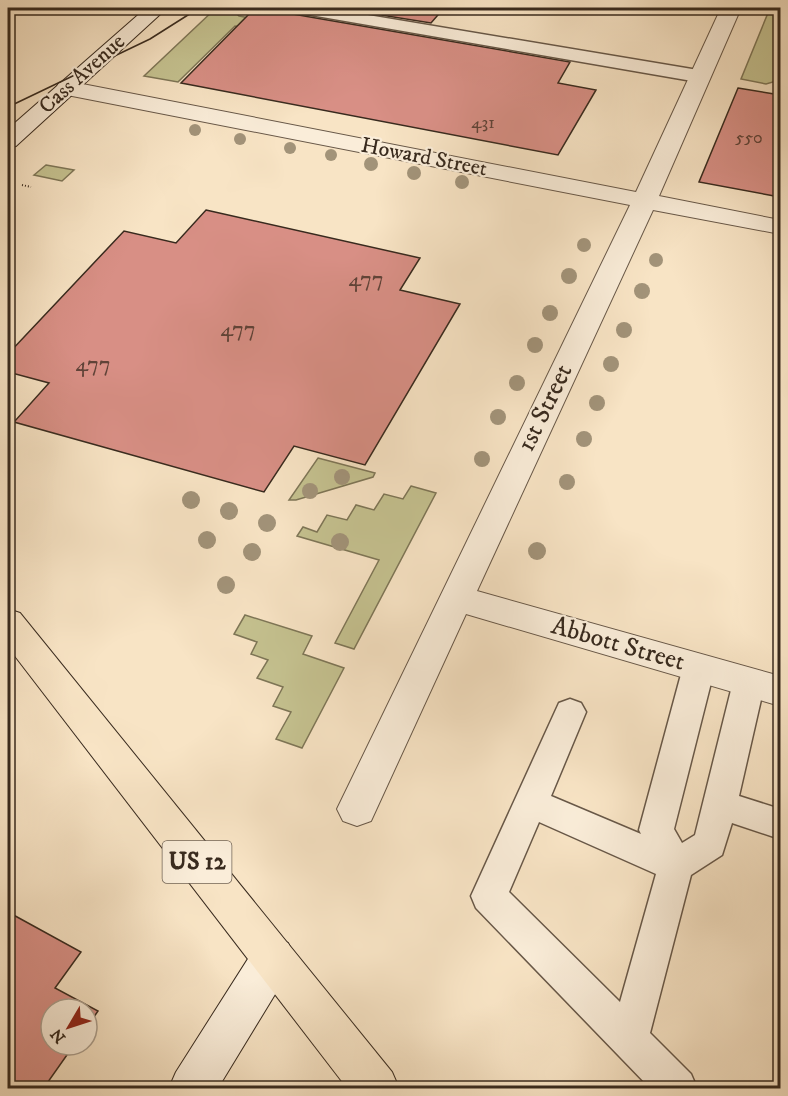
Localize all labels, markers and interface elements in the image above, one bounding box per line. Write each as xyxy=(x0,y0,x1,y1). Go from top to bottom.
street label: Cass Avenue xyxy=(33,28,131,120)
house number: 431 xyxy=(471,112,495,134)
house number: 550 xyxy=(735,127,763,149)
street label: Howard Street xyxy=(359,132,489,182)
house number: 477 xyxy=(348,266,384,293)
house number: 477 xyxy=(220,316,256,343)
house number: 477 xyxy=(75,351,111,378)
street label: 1st Street xyxy=(510,359,580,457)
street label: Abbott Street xyxy=(547,609,689,679)
road number: US 12 xyxy=(162,841,232,883)
north arrow xyxy=(39,997,99,1057)
text: N xyxy=(46,1024,70,1047)

